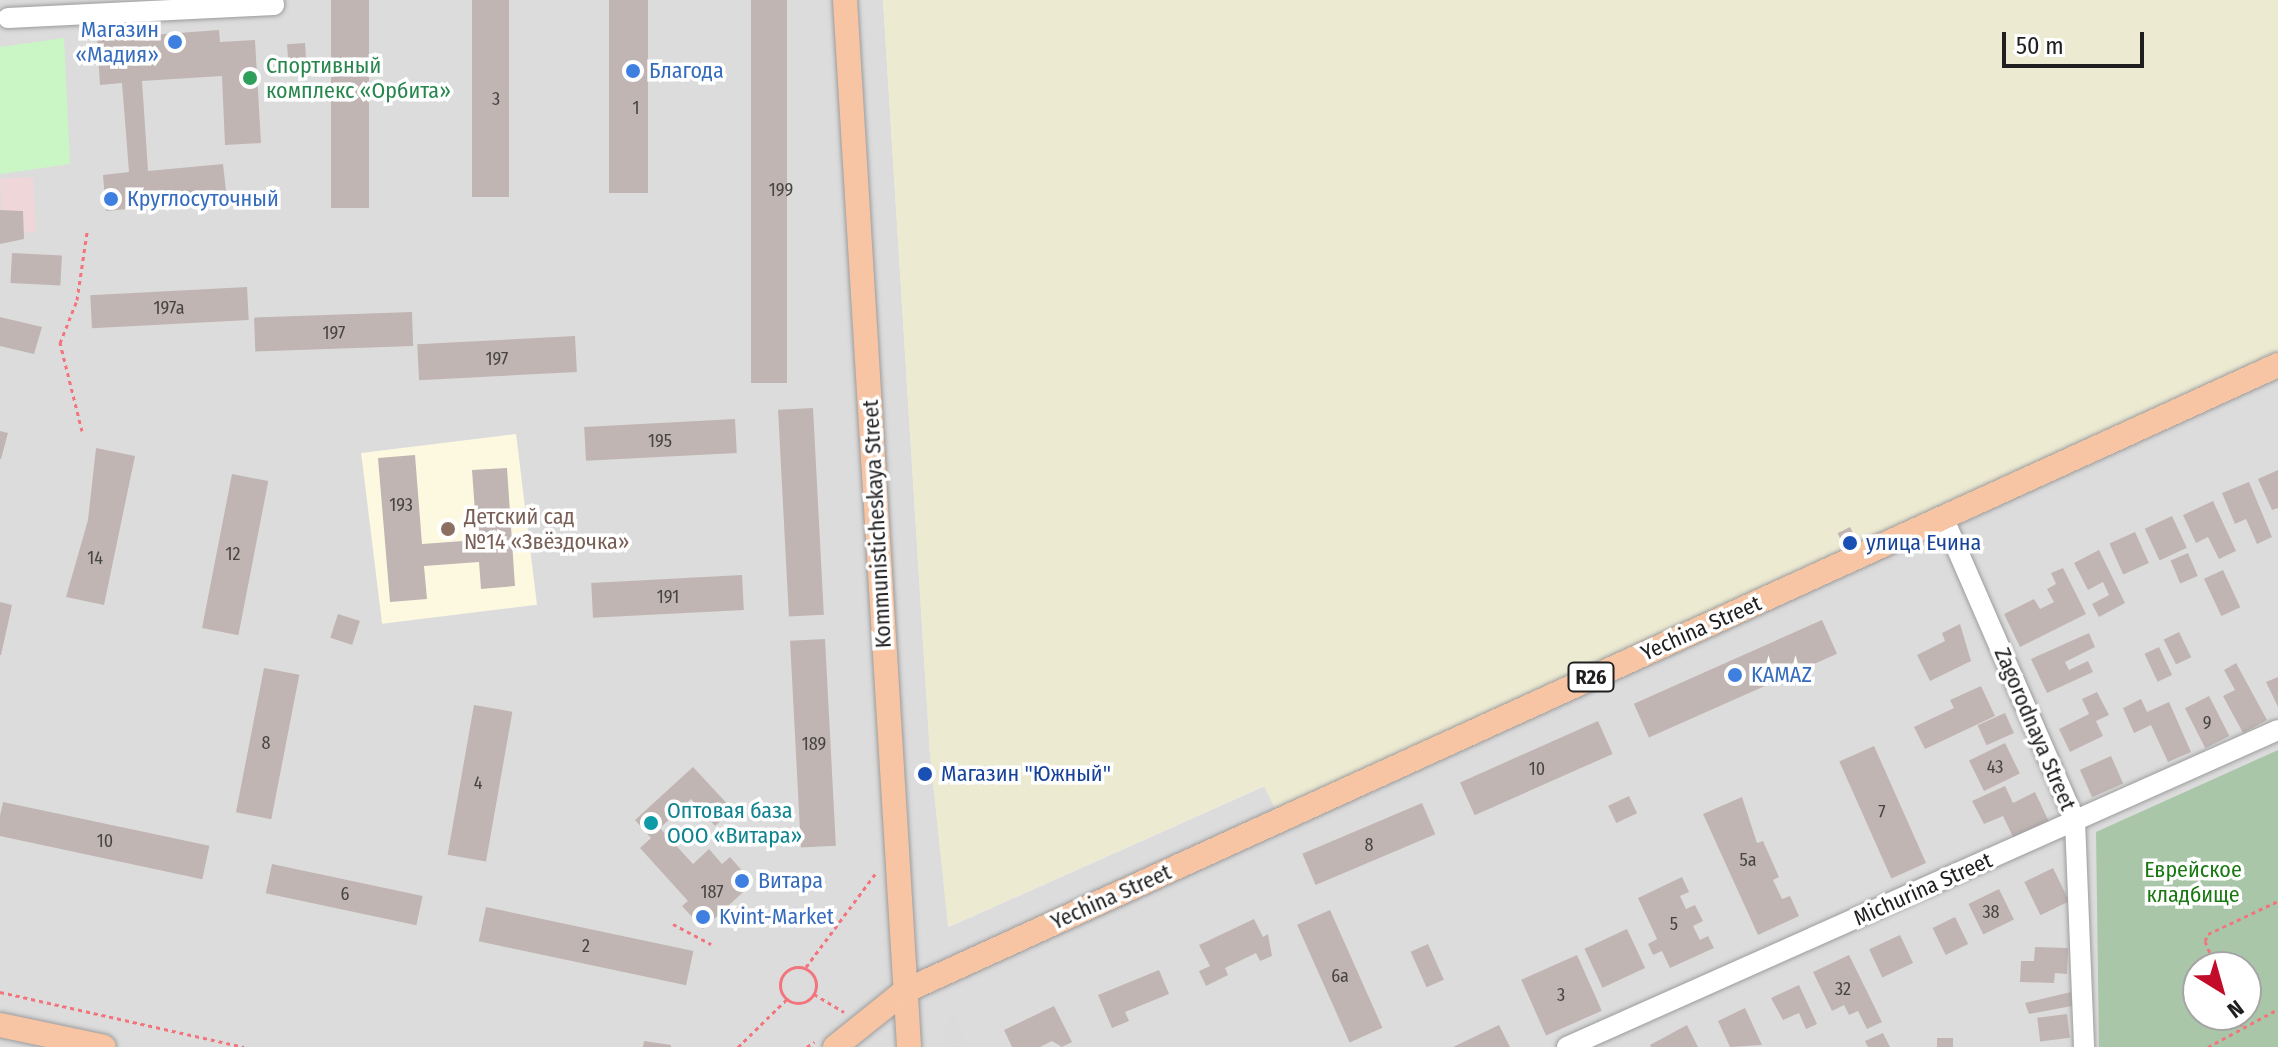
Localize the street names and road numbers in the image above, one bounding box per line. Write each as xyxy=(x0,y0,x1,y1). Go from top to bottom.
street label: Kommunisticheskaya Street xyxy=(857,399,897,649)
street label: Yechina Street xyxy=(1637,590,1765,666)
street label: Zagorodnaya Street xyxy=(1989,644,2081,814)
road number: R26 xyxy=(1567,661,1615,693)
street label: Michurina Street xyxy=(1850,847,1996,931)
street label: Yechina Street xyxy=(1047,859,1175,935)

